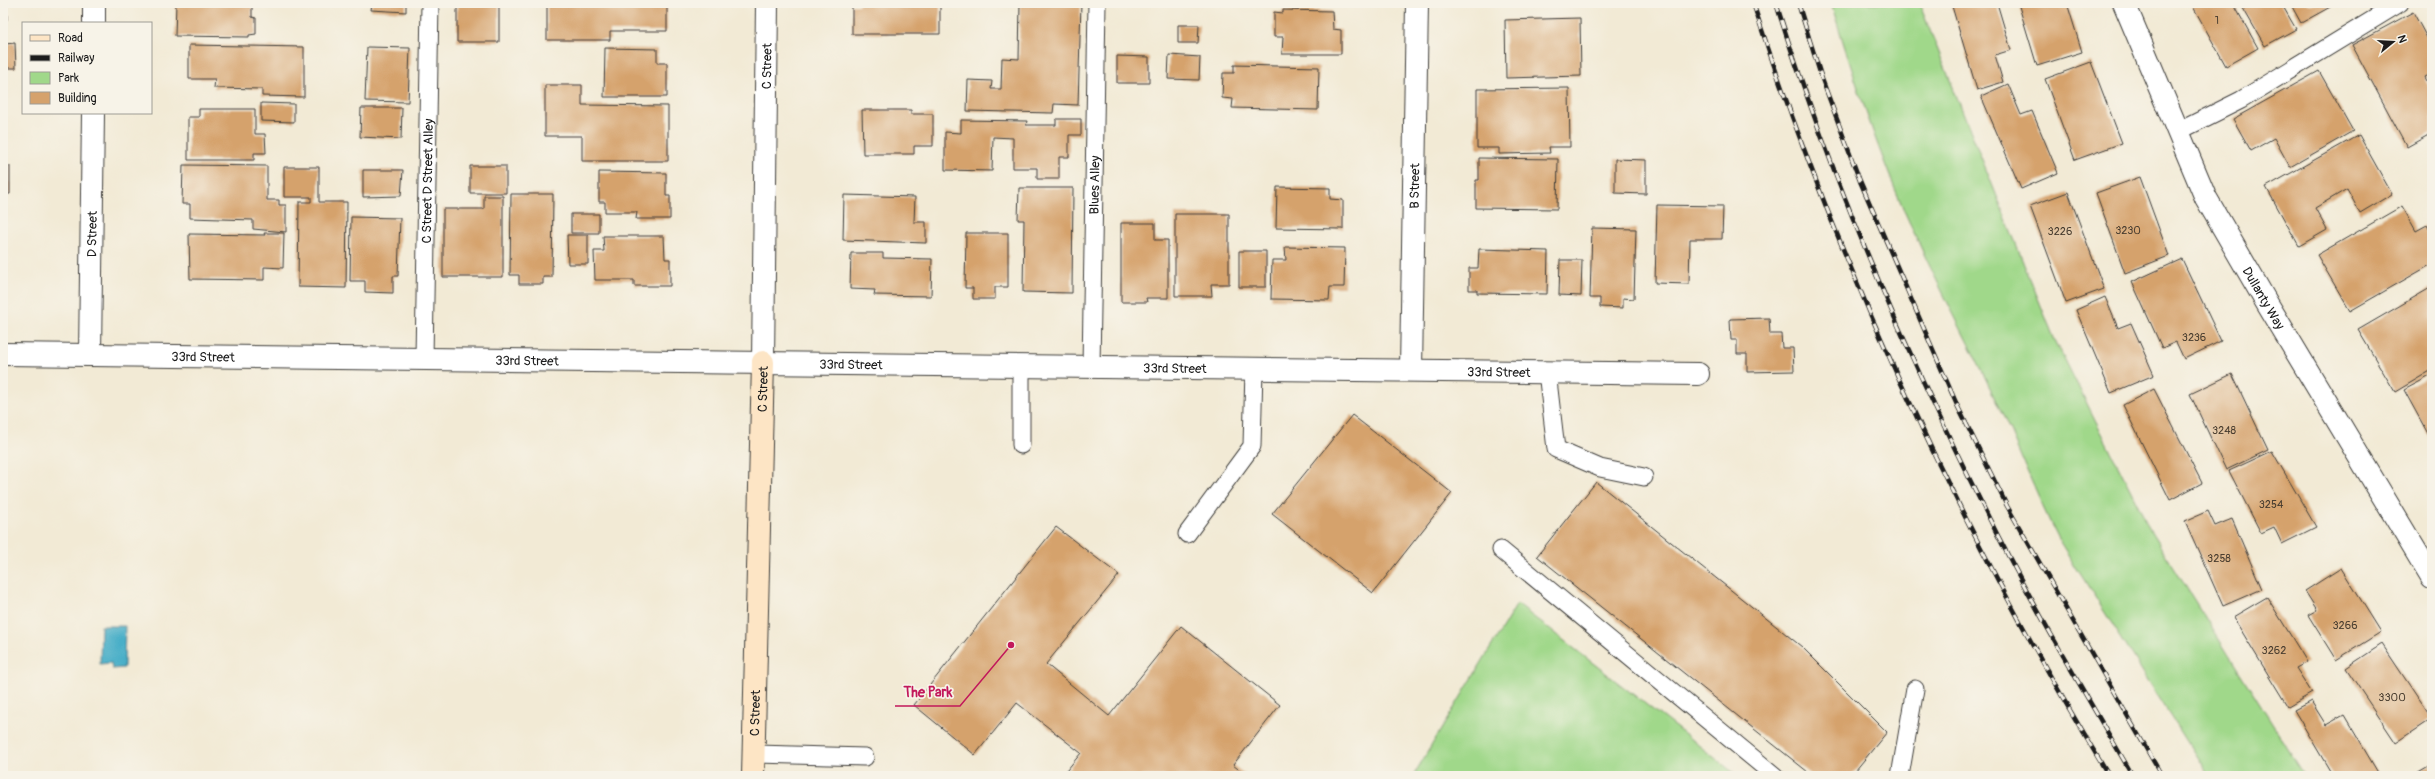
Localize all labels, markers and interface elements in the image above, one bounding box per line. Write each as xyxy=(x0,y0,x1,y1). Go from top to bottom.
house number: 1 xyxy=(2215,14,2219,27)
legend xyxy=(22,22,152,114)
north arrow xyxy=(2373,22,2413,62)
text: Road xyxy=(58,31,83,46)
text: N xyxy=(2395,34,2410,45)
street label: C Street xyxy=(759,42,776,89)
text: Railway xyxy=(58,51,94,66)
text: Park xyxy=(58,71,79,86)
text: Building xyxy=(58,91,97,106)
street label: C Street D Street Alley xyxy=(419,118,437,244)
street label: Blues Alley xyxy=(1087,155,1103,215)
street label: B Street xyxy=(1407,162,1423,209)
street label: D Street xyxy=(84,210,101,257)
house number: 3230 xyxy=(2115,224,2141,237)
house number: 3226 xyxy=(2048,225,2072,238)
street label: Dullanty Way xyxy=(2239,264,2288,333)
house number: 3236 xyxy=(2182,331,2206,344)
street label: 33rd Street xyxy=(171,349,236,366)
street label: 33rd Street xyxy=(495,353,560,370)
street label: 33rd Street xyxy=(819,357,883,373)
street label: 33rd Street xyxy=(1143,360,1207,377)
street label: 33rd Street xyxy=(1467,364,1531,381)
street label: C Street xyxy=(755,365,772,412)
house number: 3248 xyxy=(2212,424,2237,437)
house number: 3254 xyxy=(2259,498,2284,511)
house number: 3258 xyxy=(2207,552,2231,565)
house number: 3266 xyxy=(2332,619,2358,632)
house number: 3262 xyxy=(2262,644,2286,657)
callout: The Park xyxy=(895,680,960,706)
text: The Park xyxy=(903,684,953,701)
street label: C Street xyxy=(747,689,764,736)
house number: 3300 xyxy=(2378,691,2406,704)

